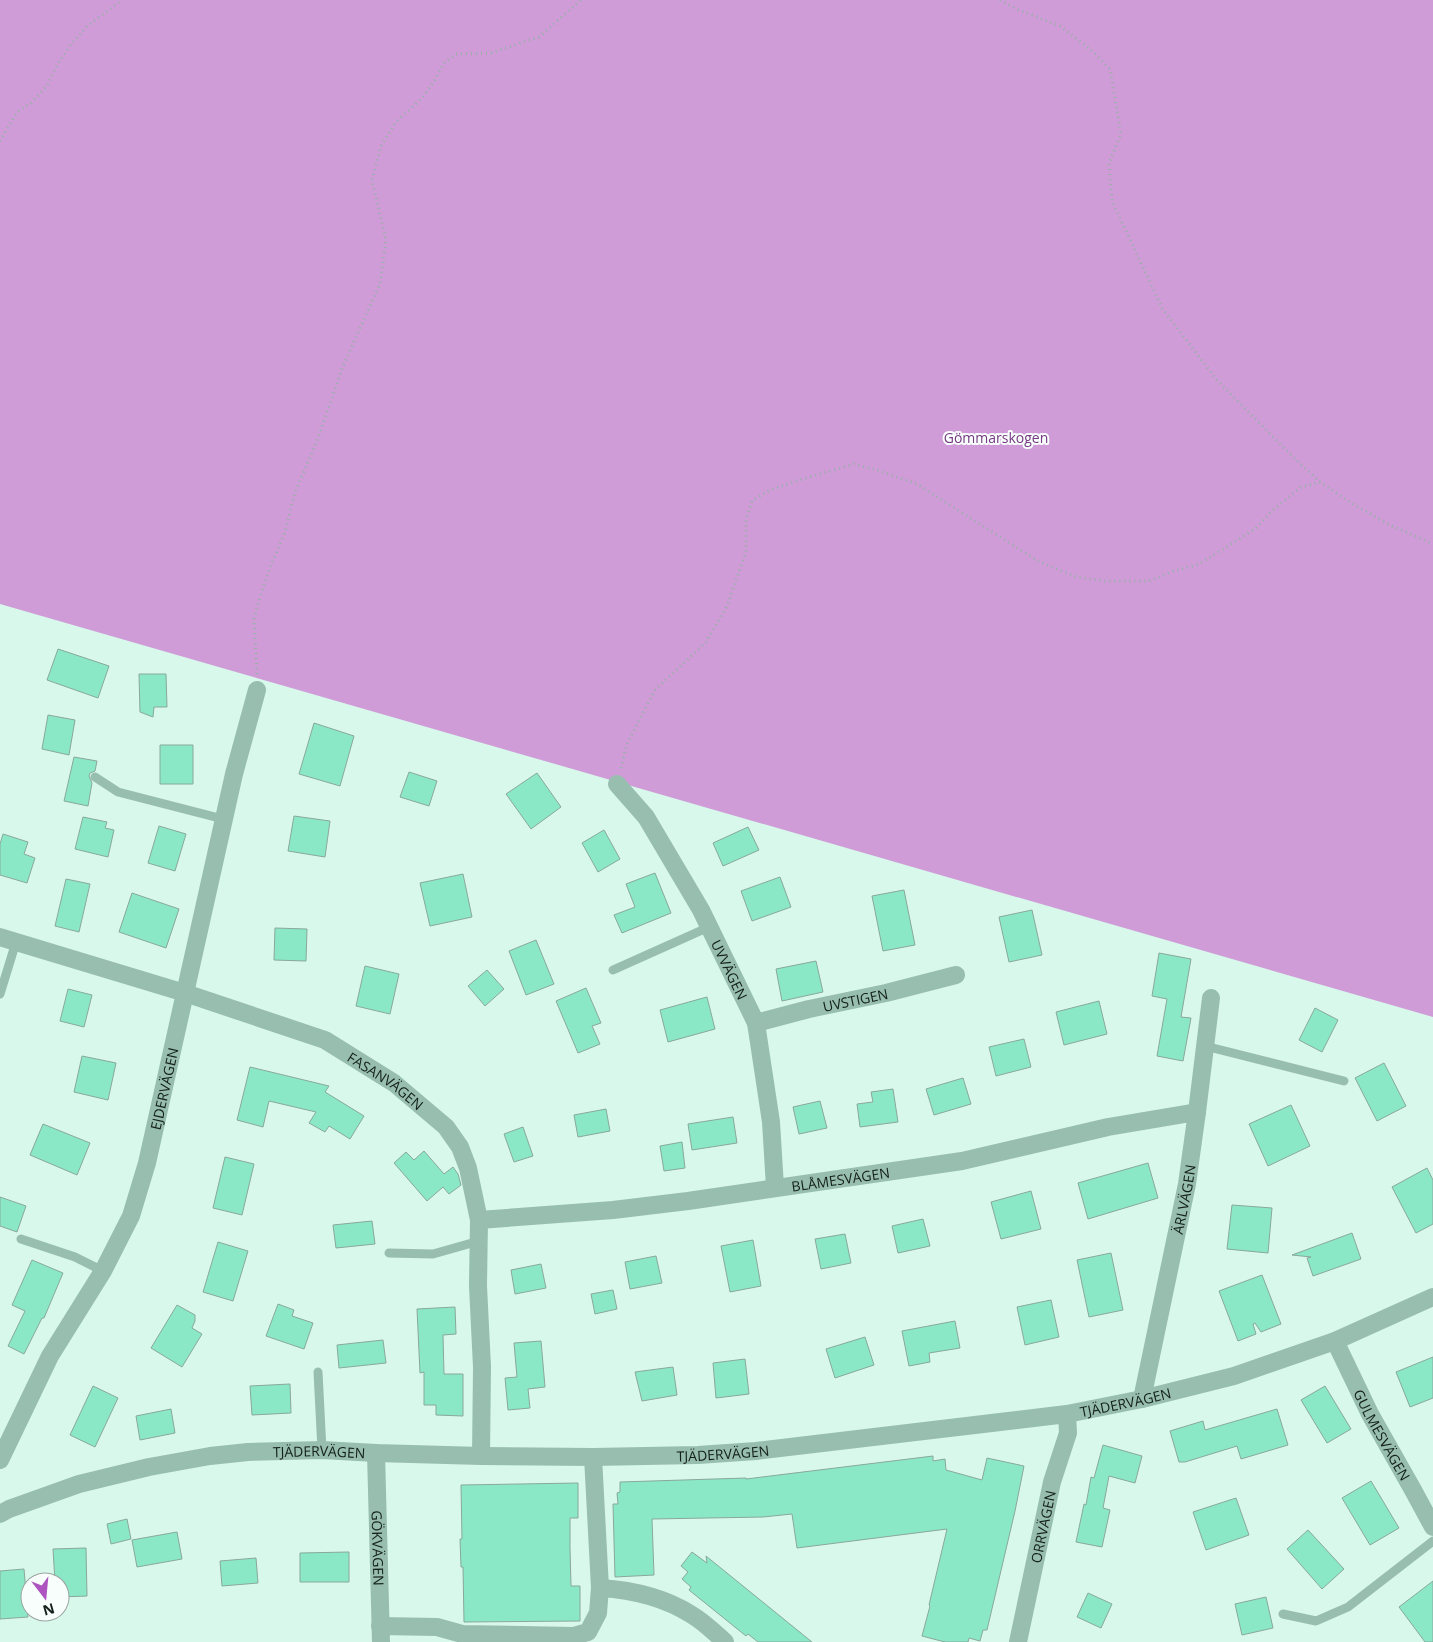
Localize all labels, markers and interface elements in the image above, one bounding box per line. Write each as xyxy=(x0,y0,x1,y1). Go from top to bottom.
park label: Gömmarskogen xyxy=(944,428,1048,447)
street label: UVVÄGEN xyxy=(707,936,753,1002)
street label: UVSTIGEN xyxy=(821,983,890,1015)
street label: EJDERVÄGEN xyxy=(145,1045,182,1131)
street label: FASANVÄGEN xyxy=(344,1047,428,1114)
street label: BLÅMESVÄGEN xyxy=(790,1162,891,1195)
street label: ÄRLVÄGEN xyxy=(1167,1163,1199,1236)
street label: TJÄDERVÄGEN xyxy=(1078,1383,1173,1421)
street label: GULMESVÄGEN xyxy=(1350,1386,1415,1484)
street label: TJÄDERVÄGEN xyxy=(273,1440,366,1462)
street label: TJÄDERVÄGEN xyxy=(676,1440,770,1465)
street label: ORRVÄGEN xyxy=(1026,1488,1060,1565)
street label: GÖKVÄGEN xyxy=(368,1510,389,1586)
north arrow xyxy=(20,1572,70,1622)
text: N xyxy=(41,1599,57,1621)

